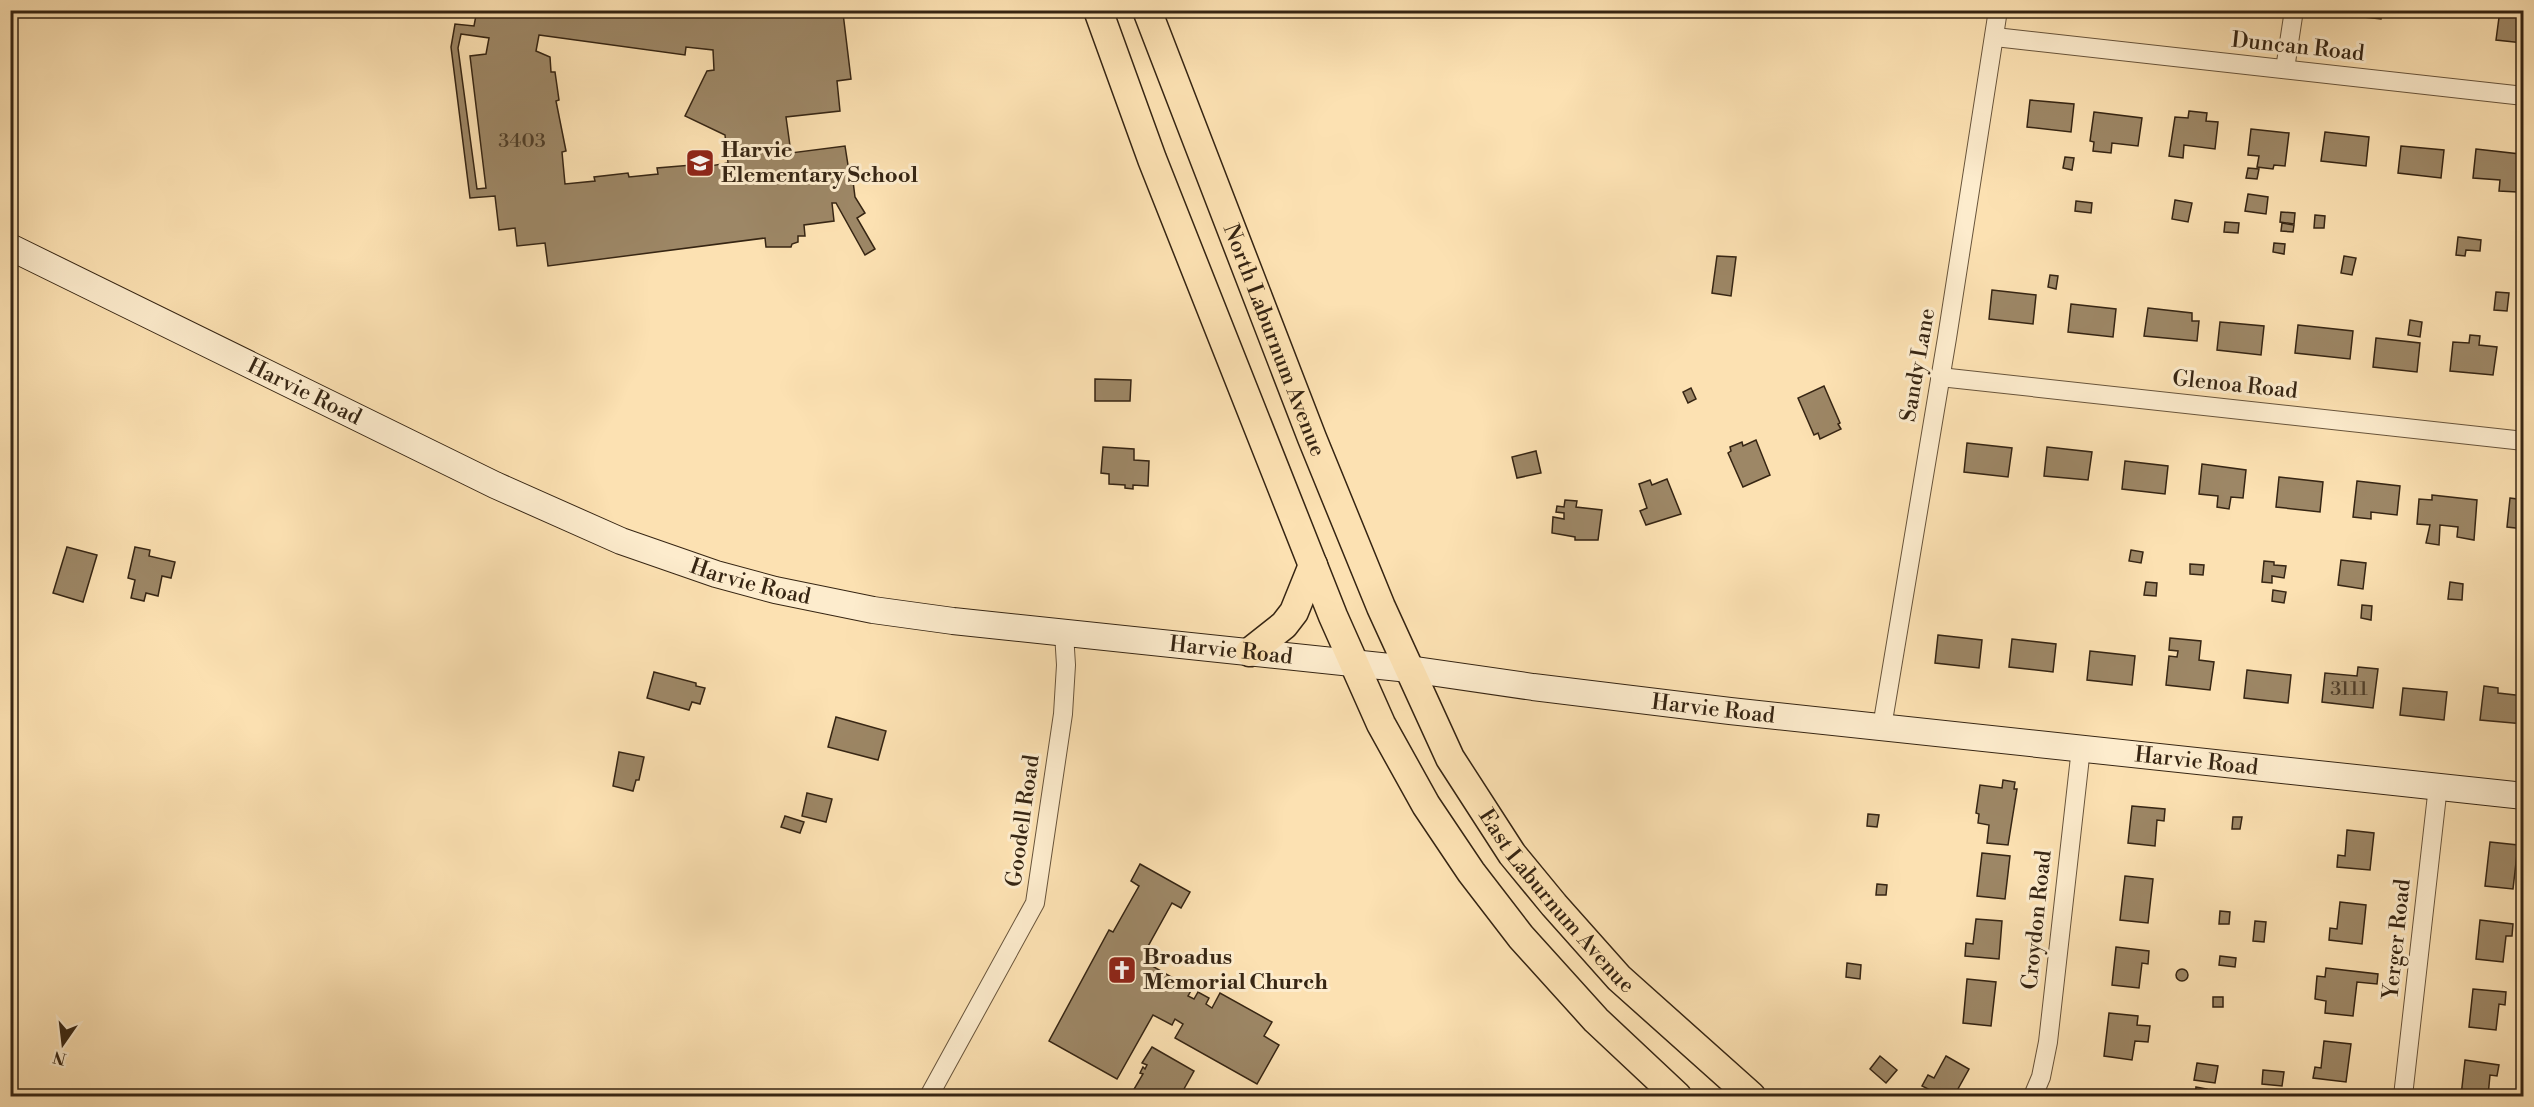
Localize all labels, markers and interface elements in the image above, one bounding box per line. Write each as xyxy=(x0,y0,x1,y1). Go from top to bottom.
street label: Duncan Road xyxy=(2230,27,2366,67)
house number: 3403 xyxy=(498,129,546,154)
place label: Harvie Elementary School xyxy=(721,137,918,189)
school or university icon: Harvie Elementary School xyxy=(684,147,716,179)
street label: North Laburnum Avenue xyxy=(1217,220,1332,461)
street label: Sandy Lane xyxy=(1895,306,1941,424)
street label: Harvie Road xyxy=(243,352,367,431)
street label: Glenoa Road xyxy=(2171,365,2300,405)
street label: Harvie Road xyxy=(686,552,814,611)
street label: Harvie Road xyxy=(1168,630,1294,670)
house number: 3111 xyxy=(2330,677,2368,702)
street label: Harvie Road xyxy=(1650,688,1777,729)
street label: Harvie Road xyxy=(2133,741,2260,781)
street label: Goodell Road xyxy=(1000,753,1046,889)
street label: East Laburnum Avenue xyxy=(1473,804,1640,999)
street label: Croydon Road xyxy=(2016,848,2058,991)
street label: Yerger Road xyxy=(2377,877,2417,1001)
place label: Broadus Memorial Church xyxy=(1143,944,1328,996)
church icon: Broadus Memorial Church xyxy=(1106,954,1138,986)
north arrow xyxy=(33,1014,93,1074)
text: N xyxy=(51,1046,68,1069)

